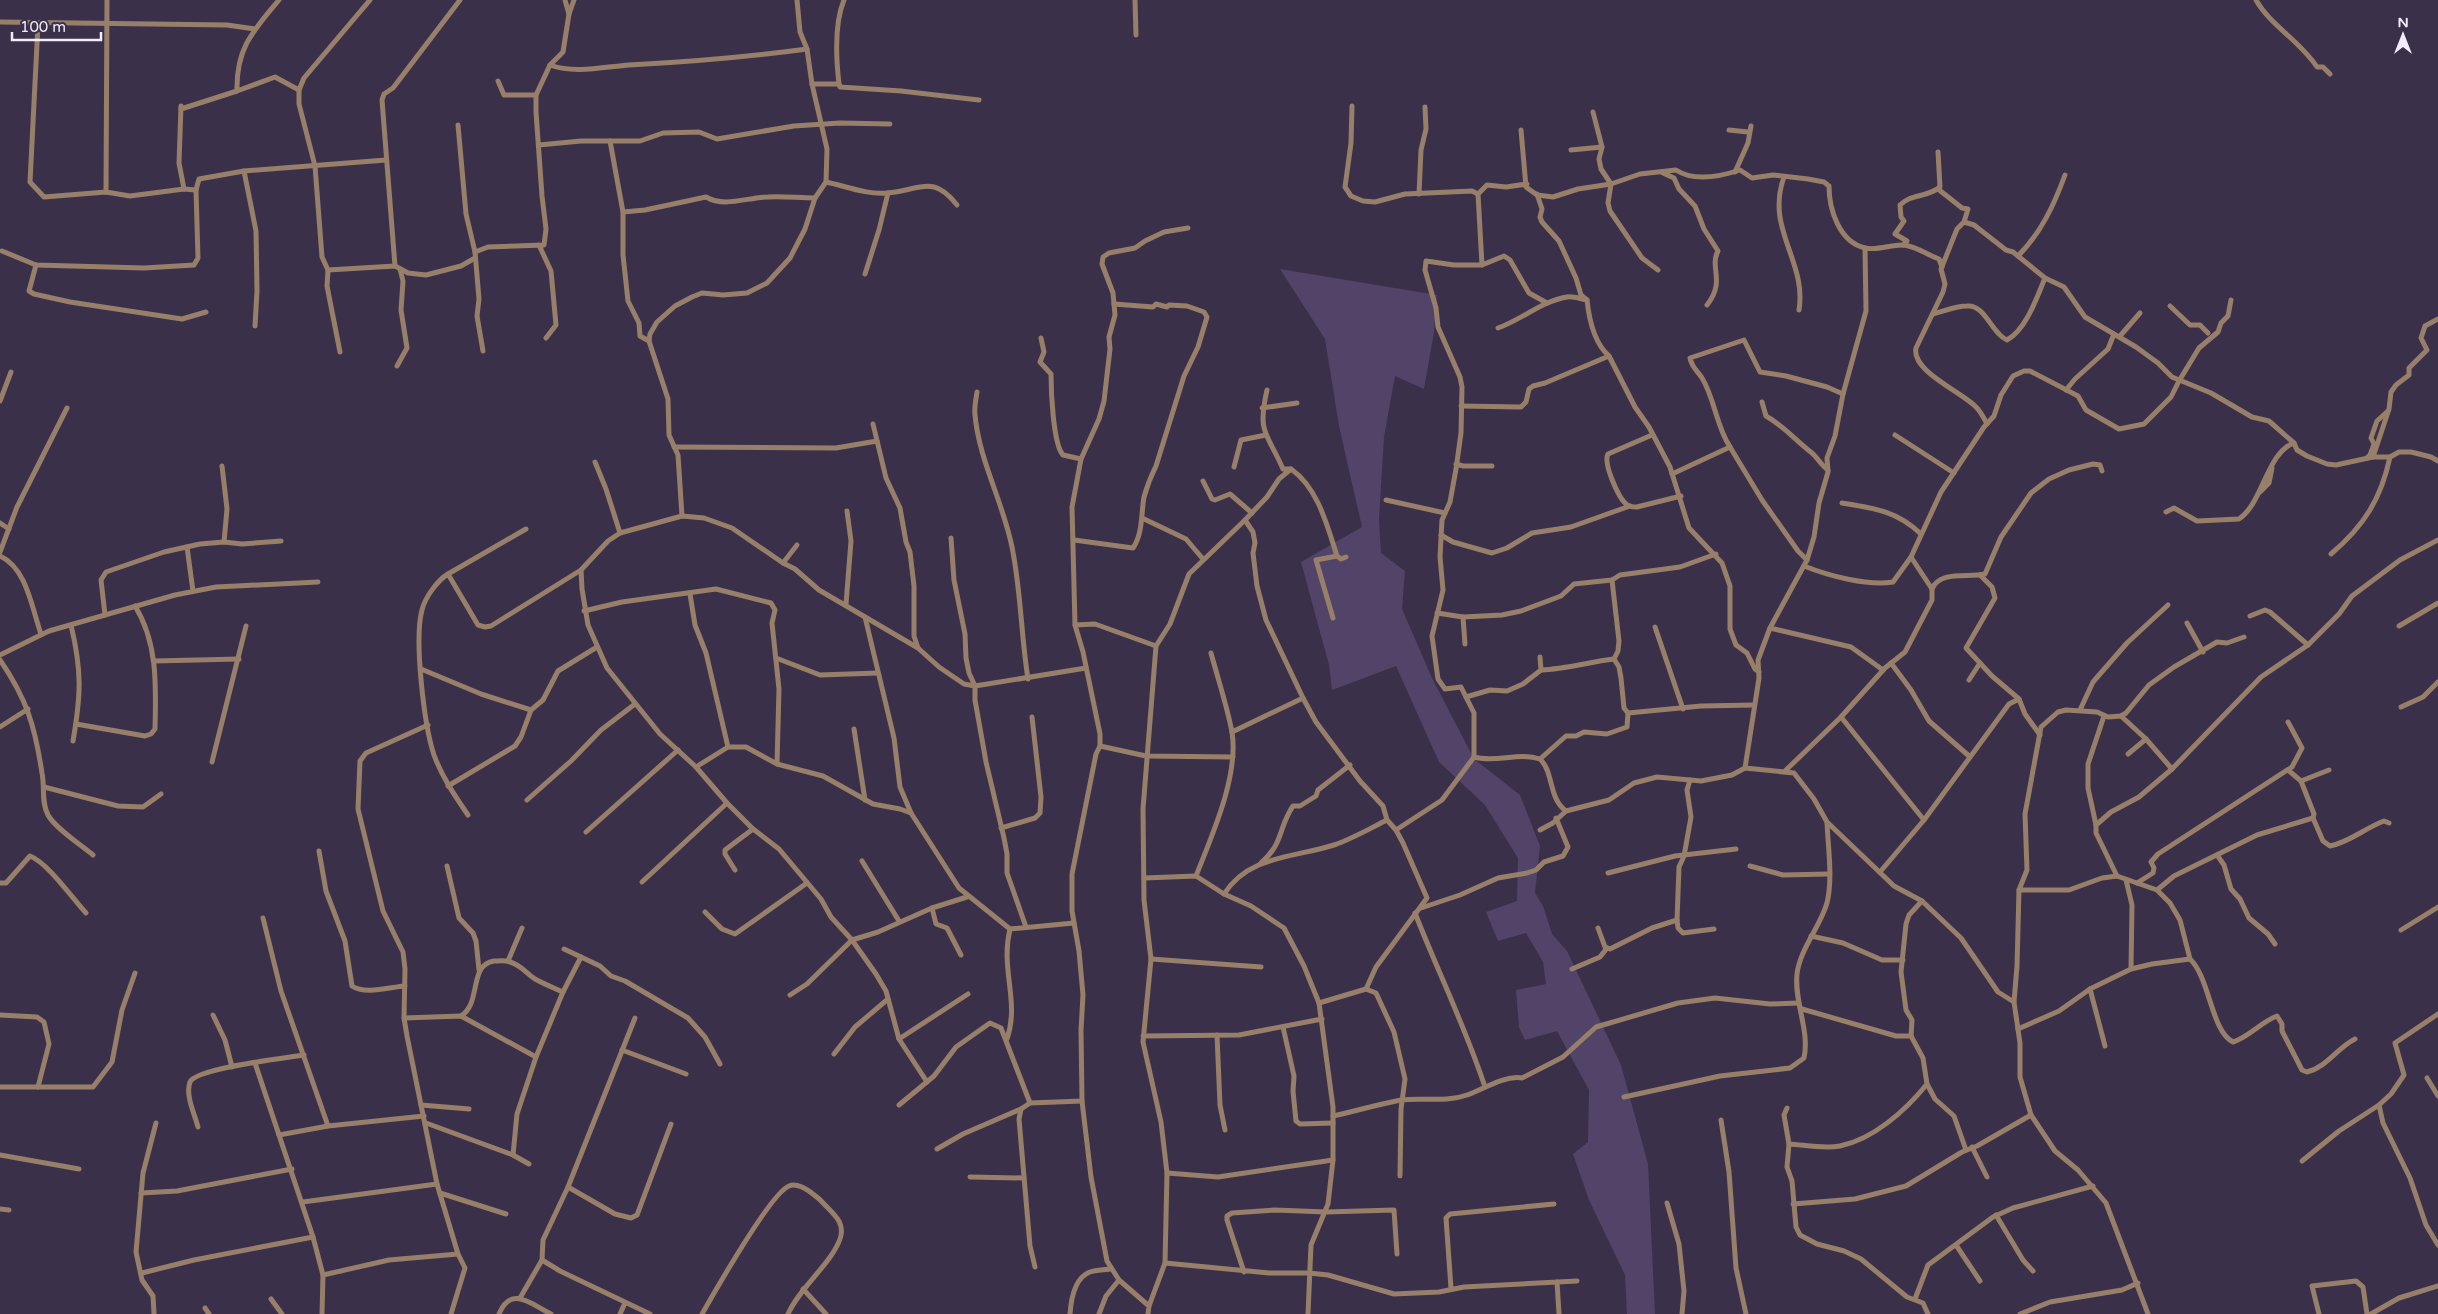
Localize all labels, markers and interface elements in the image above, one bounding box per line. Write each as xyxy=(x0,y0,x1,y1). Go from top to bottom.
scale bar xyxy=(12,10,101,42)
north arrow xyxy=(2378,10,2428,60)
text: N xyxy=(2397,14,2409,31)
text: 100 m xyxy=(20,18,66,36)

